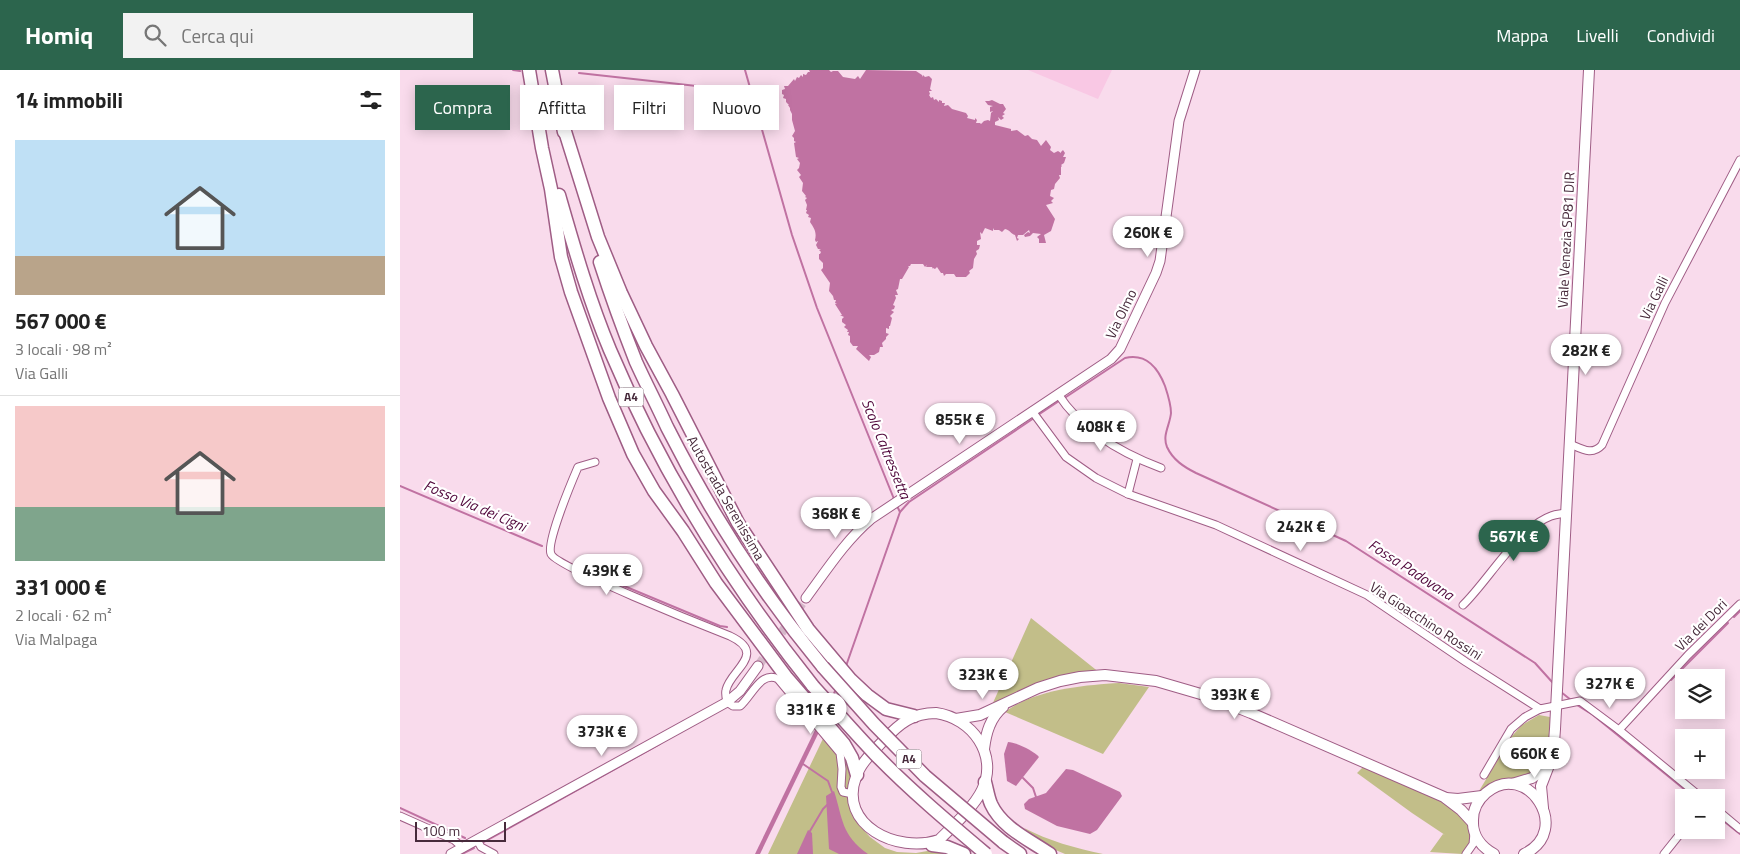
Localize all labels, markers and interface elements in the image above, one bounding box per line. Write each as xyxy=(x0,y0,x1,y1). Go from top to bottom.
search box xyxy=(123,13,473,58)
text: Homiq xyxy=(25,17,93,53)
icon: search xyxy=(141,21,169,49)
text: Cerca qui xyxy=(181,21,254,50)
text: Mappa xyxy=(1496,22,1548,49)
text: Livelli xyxy=(1576,22,1619,49)
text: Condividi xyxy=(1647,22,1715,49)
text: 14 immobili xyxy=(15,84,123,116)
chip: Compra xyxy=(415,85,510,130)
chip: Affitta xyxy=(520,85,604,130)
chip: Filtri xyxy=(614,85,684,130)
chip: Nuovo xyxy=(694,85,779,130)
icon: filters xyxy=(357,86,385,114)
street label: Viale Venezia SP81 DIR xyxy=(1551,171,1580,309)
icon: home xyxy=(155,173,245,263)
pin: 260K € xyxy=(1107,216,1189,258)
text: 260K € xyxy=(1124,220,1172,244)
street label: Via Galli xyxy=(1634,272,1673,323)
street label: Via Olmo xyxy=(1100,285,1142,342)
text: 567 000 € xyxy=(15,305,107,337)
pin: 282K € xyxy=(1545,334,1627,376)
text: 3 locali · 98 m² xyxy=(15,337,112,361)
text: 282K € xyxy=(1562,338,1610,362)
text: Via Galli xyxy=(15,361,68,385)
road number: A4 xyxy=(618,388,644,407)
water label: Scolo Caltressetta xyxy=(856,395,918,504)
pin: 855K € xyxy=(919,402,1001,445)
text: 855K € xyxy=(936,407,984,431)
pin: 408K € xyxy=(1060,410,1142,452)
text: 408K € xyxy=(1077,414,1125,438)
street label: Autostrada Serenissima xyxy=(682,432,771,564)
icon: home xyxy=(155,438,245,528)
water label: Fosso Via dei Cigni xyxy=(420,474,532,538)
pin: 368K € xyxy=(795,496,877,539)
text: 368K € xyxy=(812,501,860,525)
pin: 242K € xyxy=(1260,510,1342,552)
text: 242K € xyxy=(1277,514,1325,538)
pin: 567K € xyxy=(1473,520,1555,562)
text: 567K € xyxy=(1490,524,1538,548)
water label: Fossa Padovana xyxy=(1364,533,1460,607)
pin: 439K € xyxy=(566,554,648,596)
text: 439K € xyxy=(583,558,631,582)
text: 331 000 € xyxy=(15,571,107,603)
street label: Via Gioacchino Rossini xyxy=(1366,576,1487,665)
street label: Via dei Dori xyxy=(1670,594,1731,655)
text: 2 locali · 62 m² xyxy=(15,603,112,627)
text: Via Malpaga xyxy=(15,627,97,651)
pin: 323K € xyxy=(942,658,1024,700)
text: 323K € xyxy=(959,662,1007,686)
pin: 327K € xyxy=(1569,666,1651,709)
map controls xyxy=(1675,669,1725,839)
button: layers xyxy=(1675,669,1725,719)
text: 327K € xyxy=(1586,671,1634,695)
pin: 393K € xyxy=(1194,678,1276,720)
text: 393K € xyxy=(1211,682,1259,706)
pin: 331K € xyxy=(770,692,852,735)
text: 331K € xyxy=(787,697,835,721)
pin: 373K € xyxy=(561,714,643,757)
text: 373K € xyxy=(578,719,626,743)
button: + xyxy=(1675,729,1725,779)
pin: 660K € xyxy=(1494,736,1576,779)
text: 660K € xyxy=(1511,741,1559,765)
road number: A4 xyxy=(896,750,922,769)
button: − xyxy=(1675,789,1725,839)
scale bar xyxy=(415,819,506,842)
text: 100 m xyxy=(422,820,460,841)

